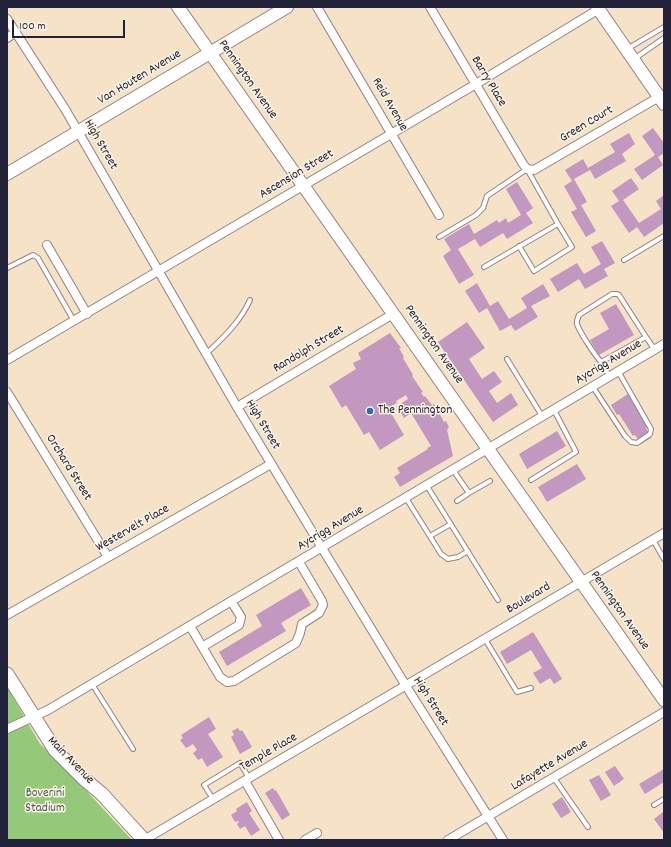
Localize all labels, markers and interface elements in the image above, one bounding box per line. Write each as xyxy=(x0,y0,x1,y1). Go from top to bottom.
scale bar xyxy=(14,12,127,38)
text: 100 m xyxy=(19,18,46,35)
street label: Pennington Avenue xyxy=(214,37,280,123)
street label: Van Houten Avenue xyxy=(96,47,184,109)
street label: Barry Place xyxy=(467,54,509,110)
street label: Reid Avenue xyxy=(367,76,411,134)
street label: Green Court xyxy=(558,103,616,147)
street label: High Street xyxy=(79,117,121,173)
street label: Ascension Street xyxy=(257,147,337,203)
street label: Pennington Avenue xyxy=(400,302,466,388)
street label: Randolph Street xyxy=(271,323,347,377)
street label: Aycrigg Avenue xyxy=(573,337,645,389)
street label: High Street xyxy=(241,397,283,453)
place label: The Pennington xyxy=(378,403,452,419)
marker: The Pennington xyxy=(365,406,375,416)
street label: Orchard Street xyxy=(42,432,94,504)
street label: Westervelt Place xyxy=(94,502,172,556)
street label: Aycrigg Avenue xyxy=(295,503,367,555)
street label: Pennington Avenue xyxy=(586,568,652,654)
street label: Boulevard xyxy=(504,580,554,618)
street label: High Street xyxy=(409,674,451,730)
street label: Temple Place xyxy=(238,730,300,776)
street label: Main Avenue xyxy=(43,734,97,788)
street label: Lafayette Avenue xyxy=(509,737,591,795)
park label: Boverini Stadium xyxy=(25,786,65,817)

